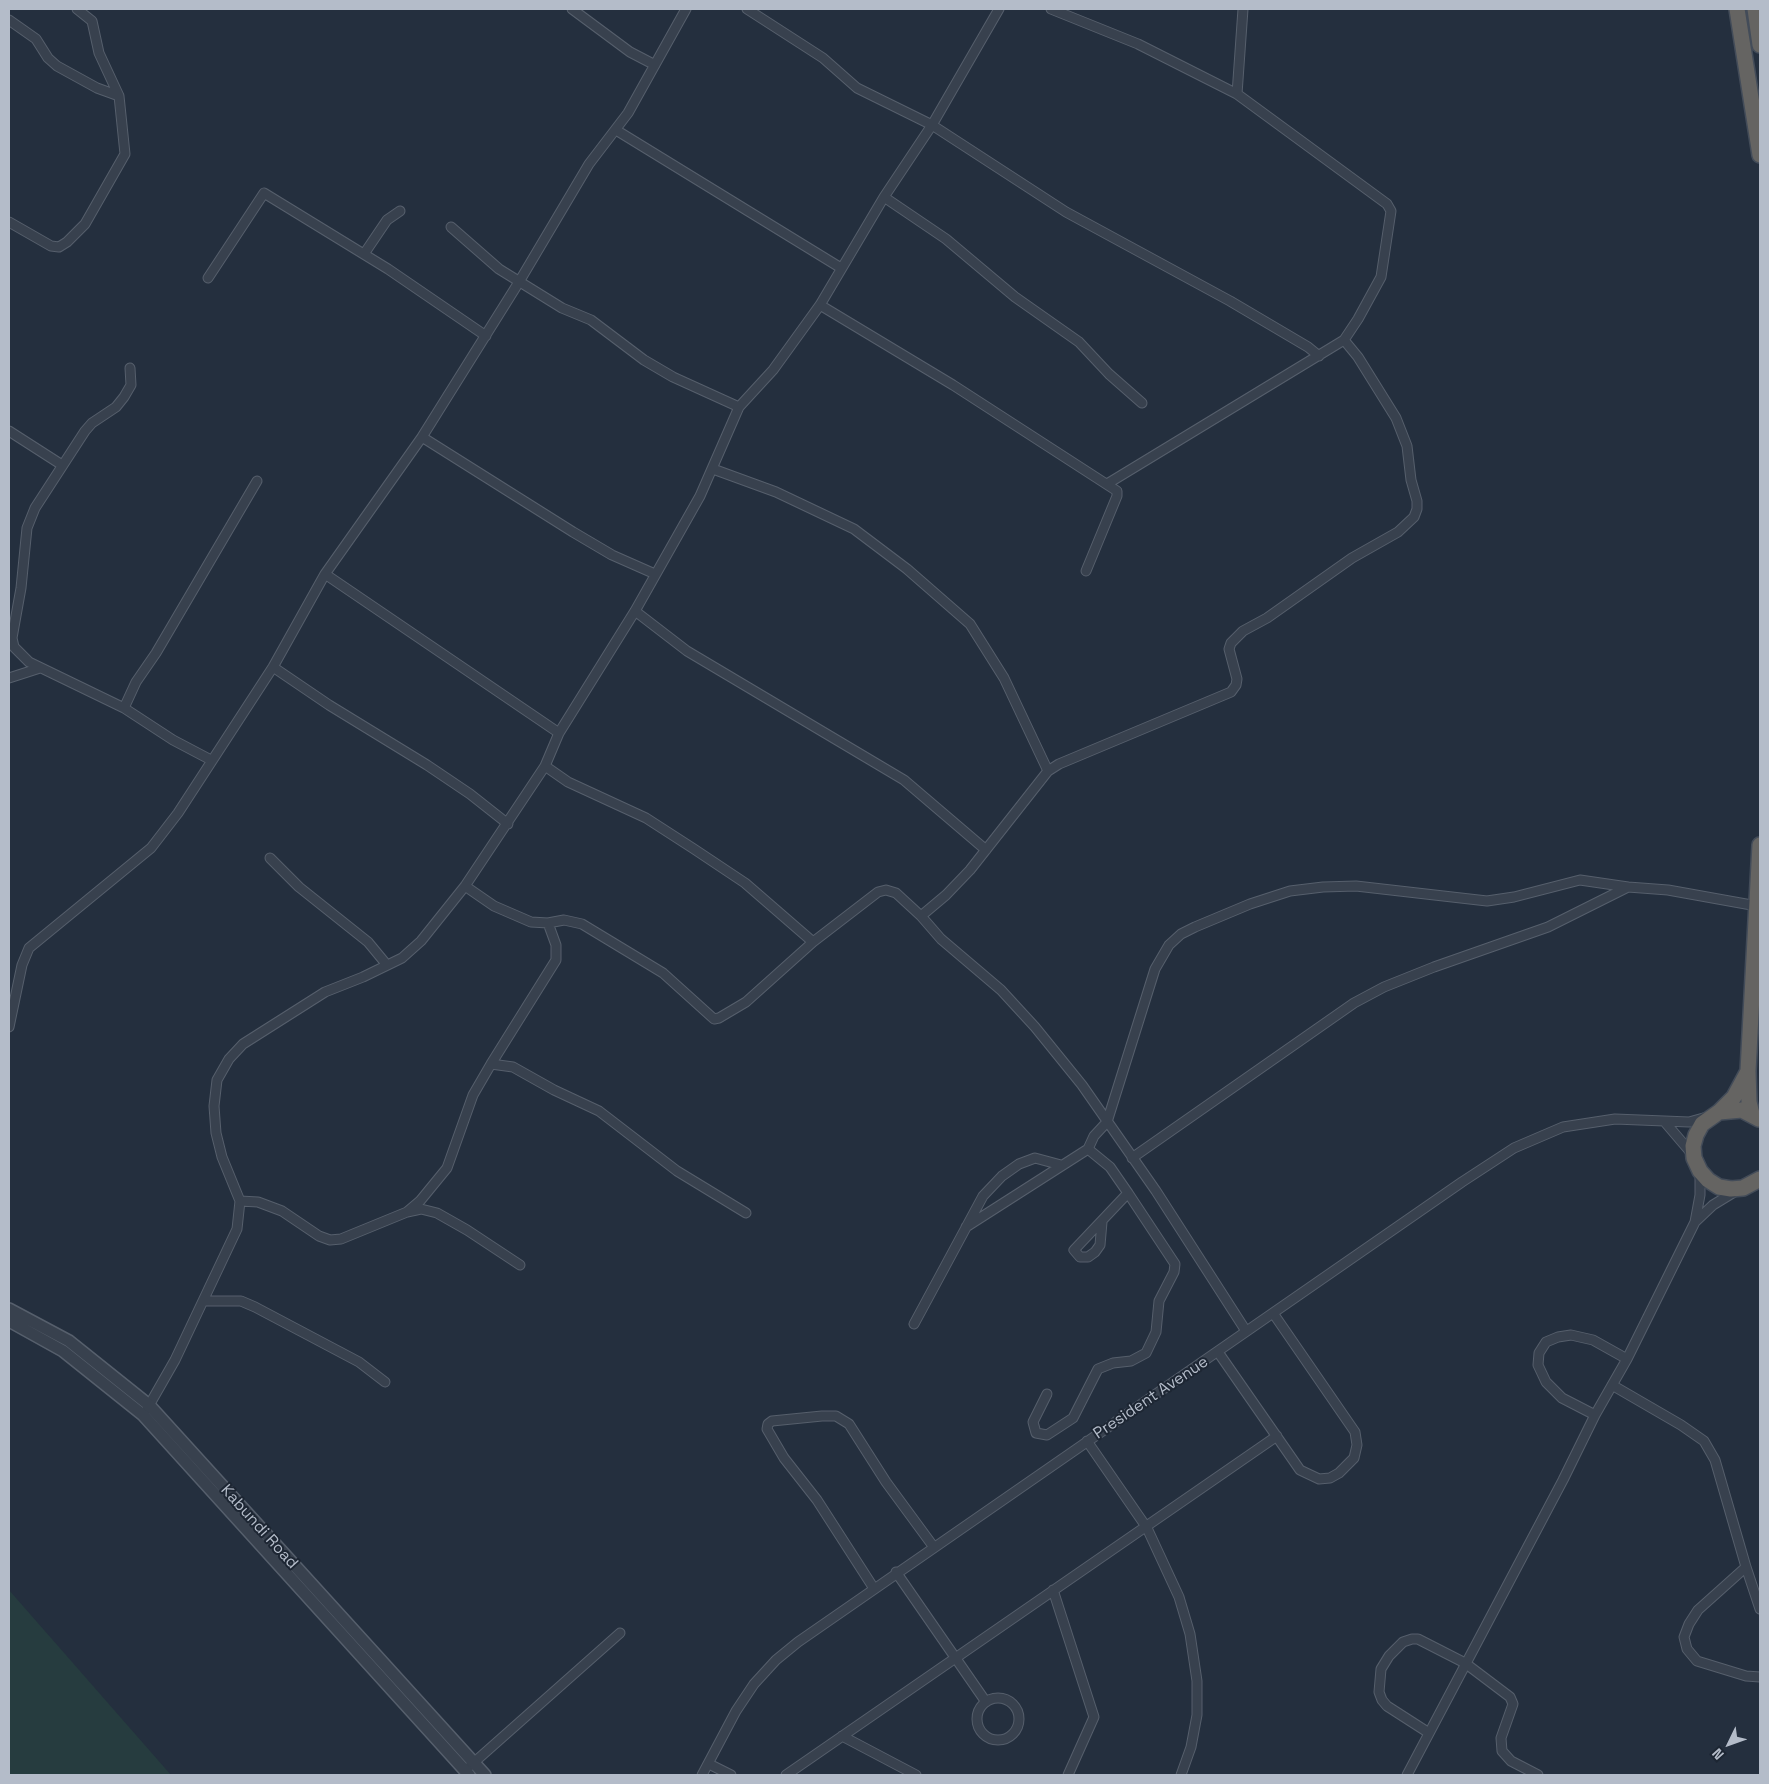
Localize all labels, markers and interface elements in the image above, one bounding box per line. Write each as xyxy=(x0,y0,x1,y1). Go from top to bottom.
street label: President Avenue xyxy=(1090,1352,1212,1444)
street label: Kabundi Road xyxy=(216,1481,302,1573)
north arrow xyxy=(1704,1719,1754,1769)
text: N xyxy=(1708,1745,1728,1764)

